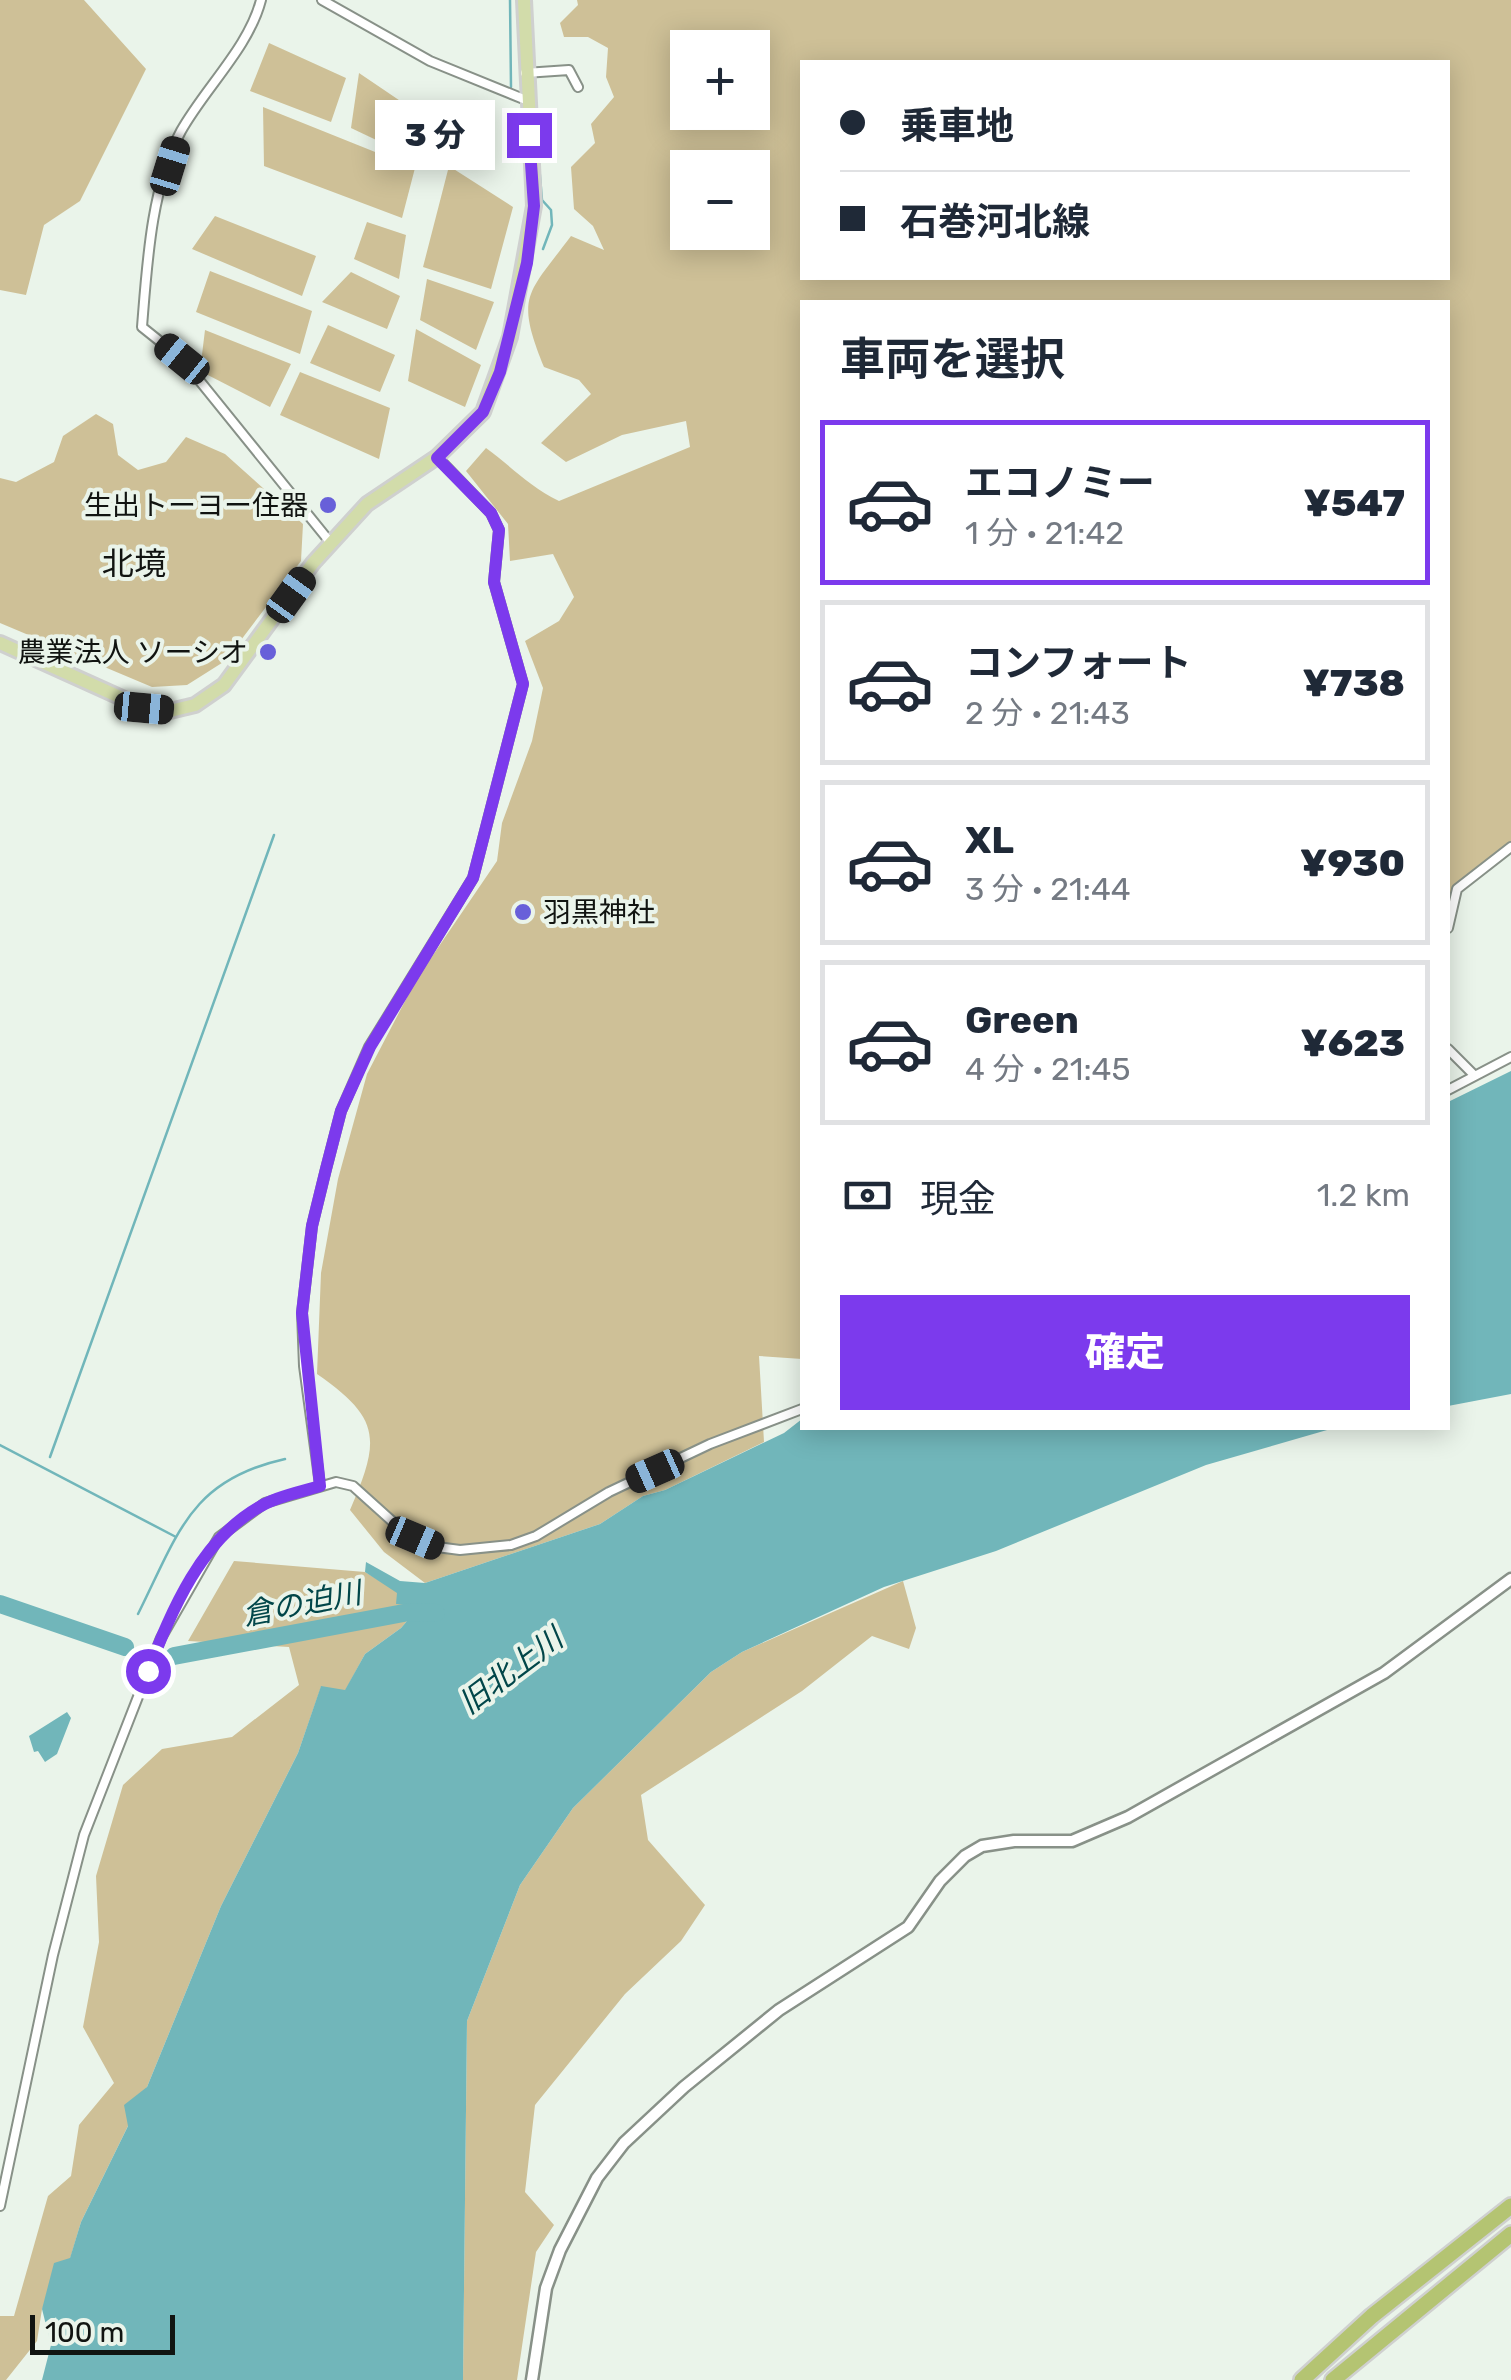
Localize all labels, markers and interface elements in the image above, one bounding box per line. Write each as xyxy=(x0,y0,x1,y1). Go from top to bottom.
map controls xyxy=(670,30,770,250)
button: + xyxy=(670,30,770,130)
callout: 3 分 xyxy=(374,100,494,170)
text: 乗車地 xyxy=(900,103,1014,149)
route end xyxy=(507,113,552,158)
text: 3 分 xyxy=(405,116,465,154)
car xyxy=(147,133,193,199)
button: − xyxy=(670,150,770,250)
text: 石巻河北線 xyxy=(900,199,1090,245)
car xyxy=(149,328,215,390)
text: 車両を選択 xyxy=(840,333,1065,386)
icon: car xyxy=(845,458,935,548)
text: エコノミー xyxy=(965,460,1155,506)
text: ¥547 xyxy=(1304,480,1405,526)
place label: 生出トーヨー住器 xyxy=(84,489,308,522)
marker: 生出トーヨー住器 xyxy=(317,494,339,516)
text: 1 分 · 21:42 xyxy=(965,514,1124,552)
district label: 北境 xyxy=(102,545,166,583)
car xyxy=(261,562,321,628)
place label: 農業法人 ソーシオ xyxy=(18,636,248,669)
icon: car xyxy=(845,638,935,728)
text: コンフォート xyxy=(965,640,1192,686)
marker: 農業法人 ソーシオ xyxy=(257,641,279,663)
text: ¥738 xyxy=(1303,660,1405,706)
car xyxy=(113,690,175,726)
text: 2 分 · 21:43 xyxy=(965,694,1130,732)
text: XL xyxy=(965,817,1014,863)
icon: car xyxy=(845,818,935,908)
text: ¥930 xyxy=(1300,840,1405,886)
text: 3 分 · 21:44 xyxy=(965,870,1131,908)
place label: 羽黒神社 xyxy=(543,896,655,929)
marker: 羽黒神社 xyxy=(512,901,534,923)
text: Green xyxy=(965,997,1079,1043)
icon: car xyxy=(845,998,935,1088)
text: ¥623 xyxy=(1300,1020,1405,1066)
text: 4 分 · 21:45 xyxy=(965,1050,1131,1088)
icon: cash xyxy=(840,1168,895,1223)
text: 現金 xyxy=(920,1176,996,1222)
text: 1.2 km xyxy=(1317,1176,1410,1214)
button: 確定 xyxy=(840,1295,1410,1410)
car xyxy=(621,1445,689,1497)
car xyxy=(382,1512,448,1564)
water label: 倉の迫川 xyxy=(240,1574,367,1633)
water label: 旧北上川 xyxy=(452,1619,572,1721)
route start xyxy=(126,1649,171,1694)
scale bar xyxy=(30,2310,175,2354)
text: 100 m xyxy=(45,2316,124,2349)

